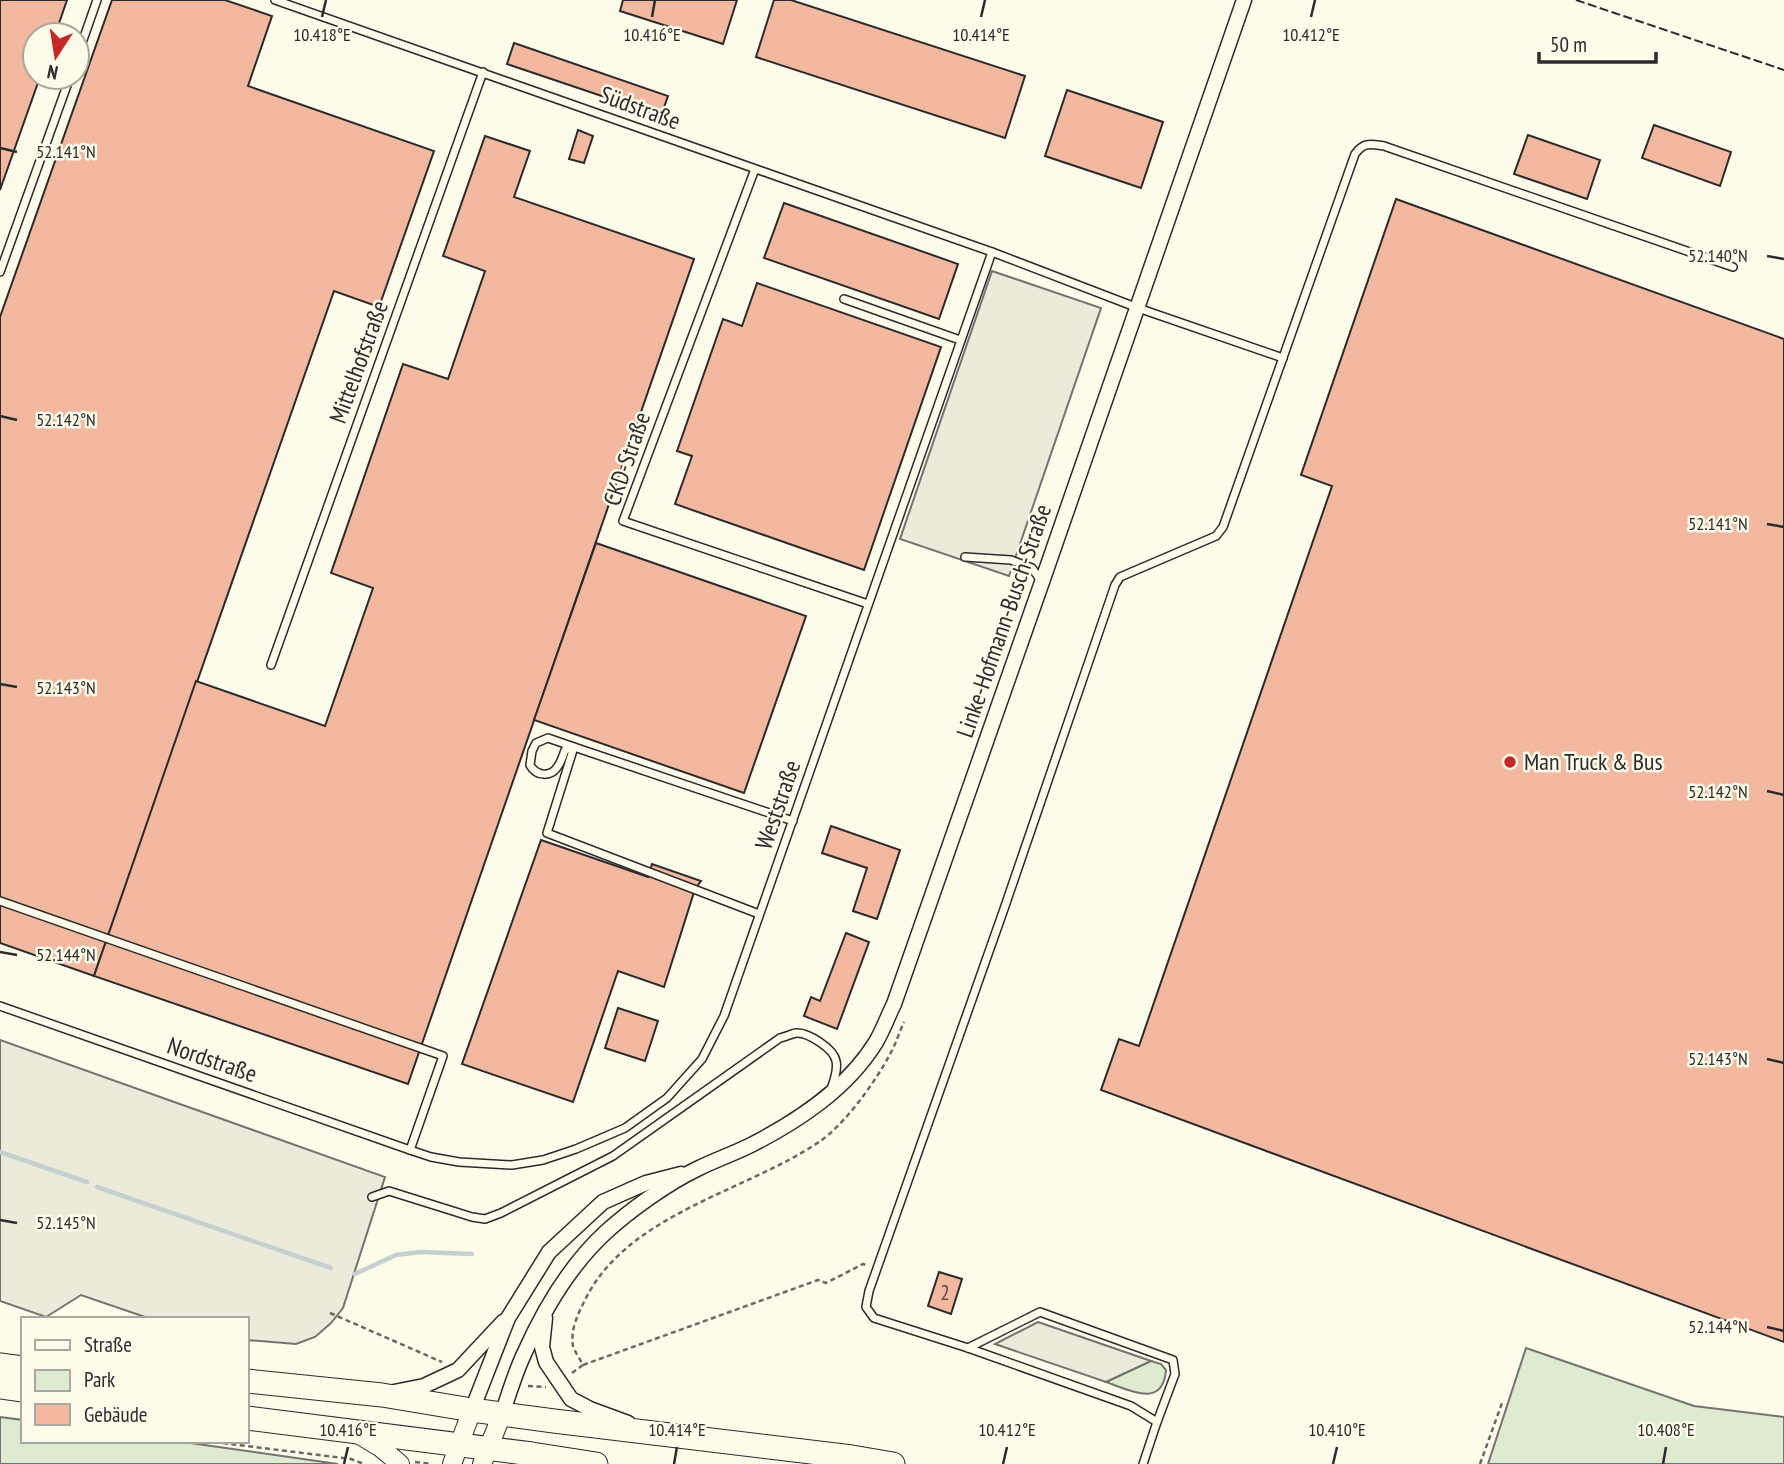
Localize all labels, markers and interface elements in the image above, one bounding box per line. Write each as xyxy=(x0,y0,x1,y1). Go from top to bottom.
north arrow xyxy=(21,21,91,91)
scale bar xyxy=(1539,21,1656,65)
text: 10.418°E xyxy=(293,23,351,46)
text: 10.416°E xyxy=(623,23,681,46)
text: 10.414°E xyxy=(952,23,1010,46)
text: 10.412°E xyxy=(1282,23,1340,46)
text: 50 m xyxy=(1550,31,1587,58)
text: N xyxy=(45,60,60,85)
street label: Südstraße xyxy=(596,79,685,136)
text: 52.141°N xyxy=(36,140,96,163)
text: 52.140°N xyxy=(1688,244,1748,267)
street label: Mittelhofstraße xyxy=(322,296,395,427)
text: 52.142°N xyxy=(36,408,96,431)
street label: CKD-Straße xyxy=(596,408,657,510)
street label: Linke-Hofmann-Busch-Straße xyxy=(949,500,1058,742)
text: 52.141°N xyxy=(1688,512,1748,535)
text: 52.143°N xyxy=(36,676,96,699)
place label: Man Truck & Bus xyxy=(1524,746,1663,777)
marker: Man Truck & Bus xyxy=(1502,754,1518,770)
street label: Weststraße xyxy=(748,756,807,854)
text: 52.142°N xyxy=(1688,780,1748,803)
text: 52.144°N xyxy=(36,943,96,966)
street label: Nordstraße xyxy=(163,1030,261,1089)
text: 52.143°N xyxy=(1688,1047,1748,1070)
text: 52.145°N xyxy=(36,1211,96,1234)
house number: 2 xyxy=(940,1279,950,1306)
text: 52.144°N xyxy=(1688,1315,1748,1338)
legend xyxy=(21,1317,248,1443)
text: Straße xyxy=(84,1331,132,1358)
text: Park xyxy=(84,1366,115,1393)
text: Gebäude xyxy=(84,1401,147,1428)
text: 10.416°E xyxy=(319,1418,377,1441)
text: 10.414°E xyxy=(648,1418,706,1441)
text: 10.412°E xyxy=(978,1418,1036,1441)
text: 10.410°E xyxy=(1308,1418,1366,1441)
text: 10.408°E xyxy=(1637,1418,1695,1441)

